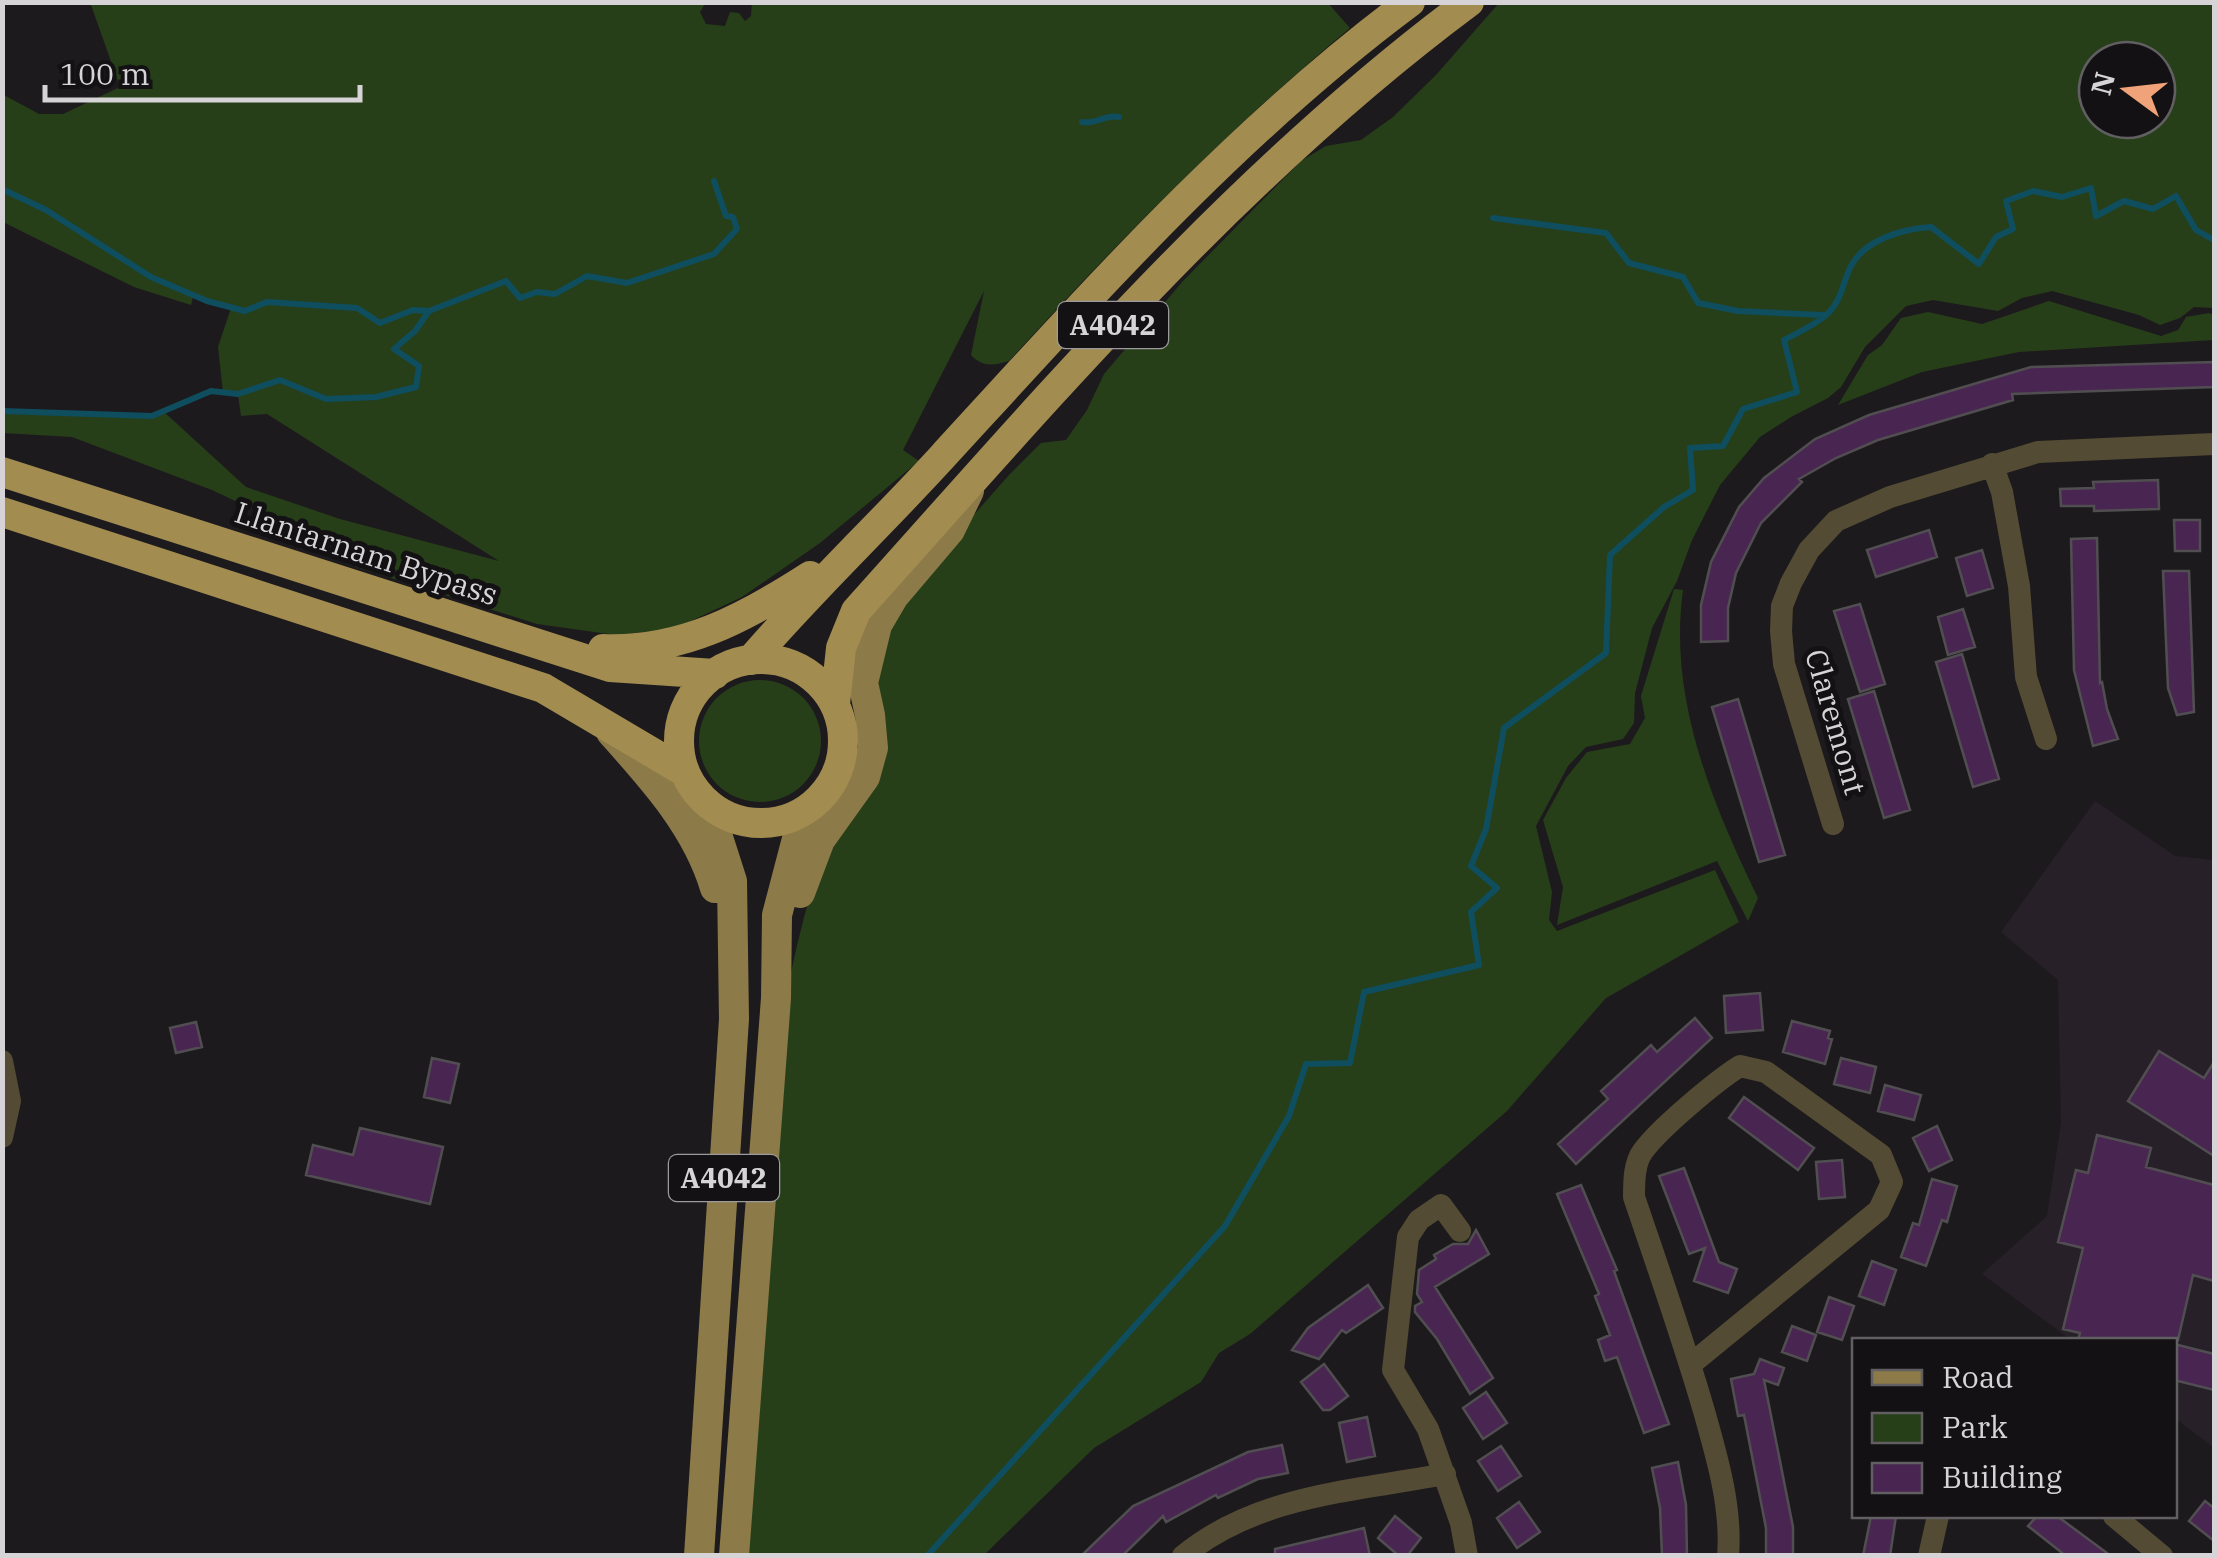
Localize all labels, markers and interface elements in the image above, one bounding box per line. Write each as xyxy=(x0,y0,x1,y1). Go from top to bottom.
scale bar xyxy=(45,40,360,102)
north arrow xyxy=(2077,40,2177,140)
text: 100 m xyxy=(60,54,150,93)
text: N xyxy=(2082,68,2123,99)
road number: A4042 xyxy=(1058,302,1168,348)
street label: Llantarnam Bypass xyxy=(230,492,503,613)
street label: Claremont xyxy=(1797,644,1876,799)
road number: A4042 xyxy=(669,1155,779,1201)
legend xyxy=(1852,1338,2177,1518)
text: Road xyxy=(1942,1357,2014,1396)
text: Park xyxy=(1942,1407,2008,1446)
text: Building xyxy=(1942,1457,2062,1496)

